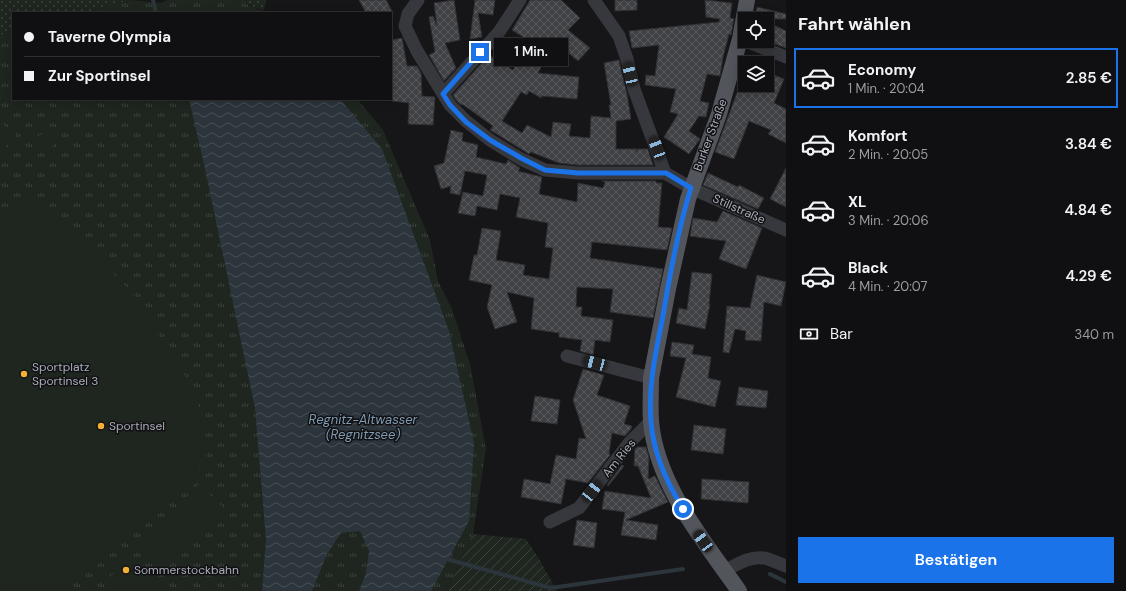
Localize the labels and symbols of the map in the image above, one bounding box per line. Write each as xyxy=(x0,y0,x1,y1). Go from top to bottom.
callout: 1 Min. xyxy=(494,38,568,66)
route end xyxy=(471,43,489,61)
car xyxy=(621,61,639,87)
street label: Burker Straße xyxy=(690,96,731,173)
car xyxy=(647,135,667,161)
street label: Stillstraße xyxy=(710,190,768,228)
car xyxy=(582,354,608,372)
place label: Sportplatz Sportinsel 3 xyxy=(32,359,98,389)
marker: Sportplatz Sportinsel 3 xyxy=(19,369,29,379)
water label: Regnitz-Altwasser (Regnitzsee) xyxy=(309,411,419,443)
place label: Sportinsel xyxy=(109,418,165,434)
marker: Sportinsel xyxy=(96,421,106,431)
street label: Am Ries xyxy=(599,436,639,480)
car xyxy=(580,478,604,504)
route start xyxy=(674,500,692,518)
car xyxy=(691,528,715,554)
place label: Sommerstockbahn xyxy=(134,562,239,578)
marker: Sommerstockbahn xyxy=(121,565,131,575)

